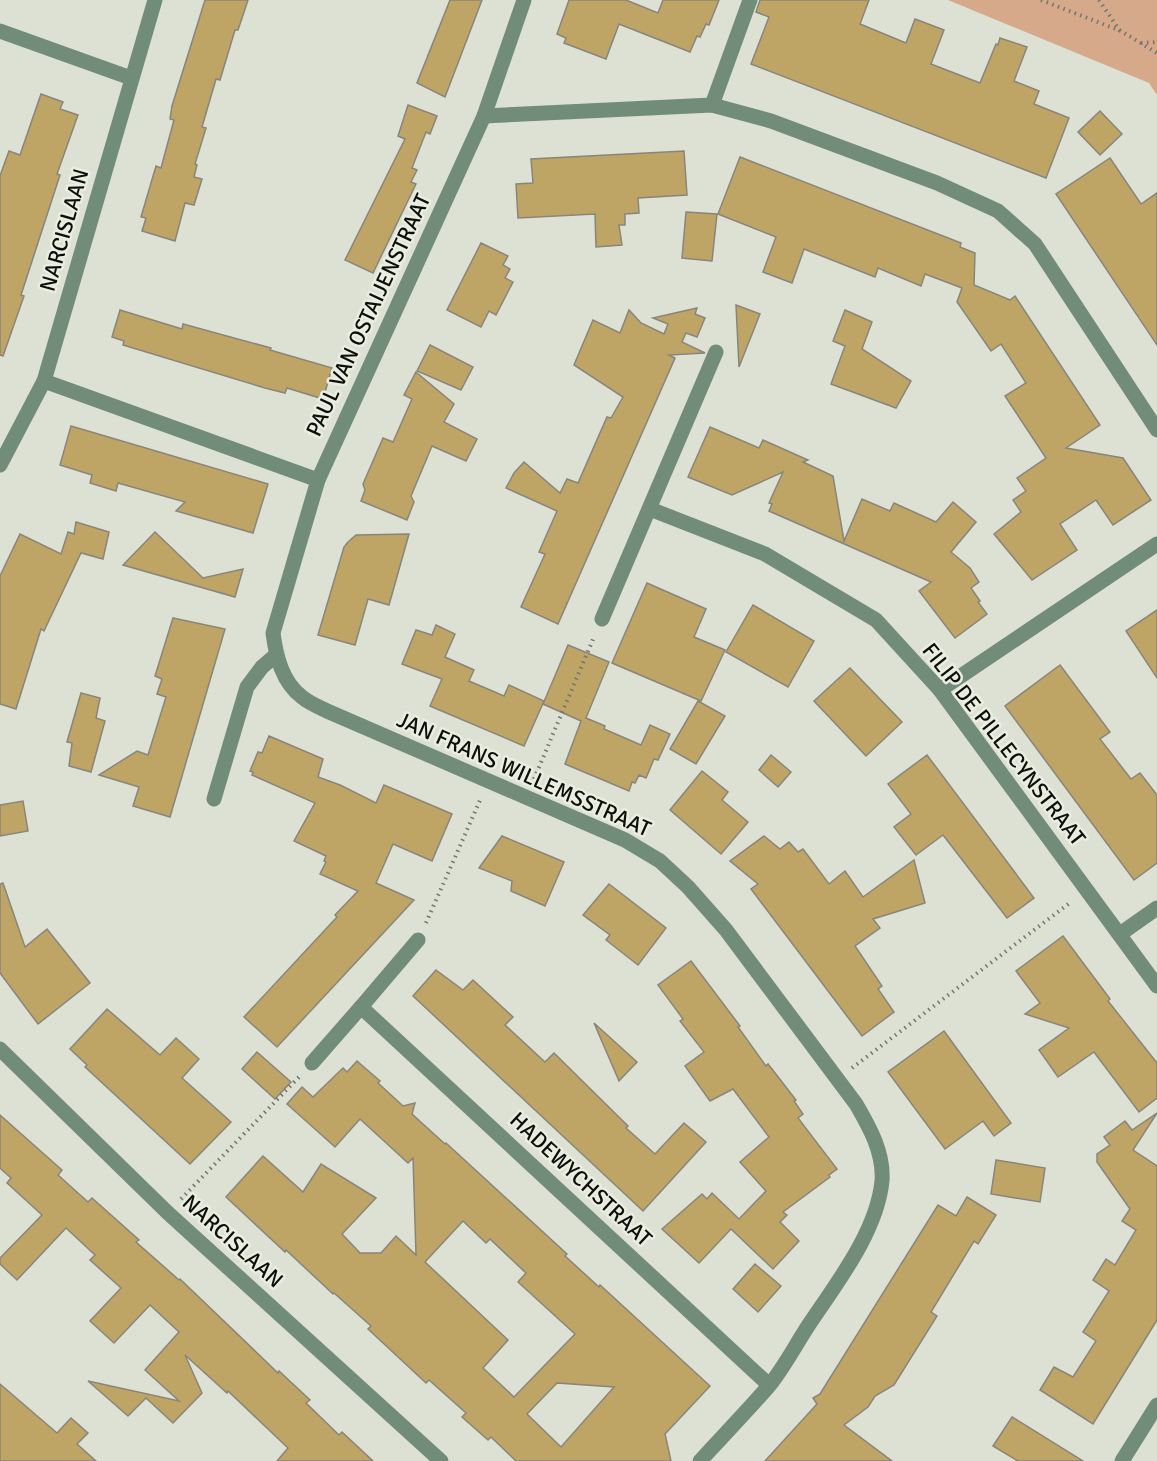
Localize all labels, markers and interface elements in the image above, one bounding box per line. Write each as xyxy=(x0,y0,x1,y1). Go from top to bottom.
street label: NARCISLAAN xyxy=(34,166,94,294)
street label: PAUL VAN OSTAIJENSTRAAT xyxy=(300,189,436,441)
street label: FILIP DE PILLECYNSTRAAT xyxy=(917,637,1092,851)
street label: JAN FRANS WILLEMSSTRAAT xyxy=(393,706,655,842)
street label: HADEWYCHSTRAAT xyxy=(504,1106,658,1252)
street label: NARCISLAAN xyxy=(177,1189,289,1293)

